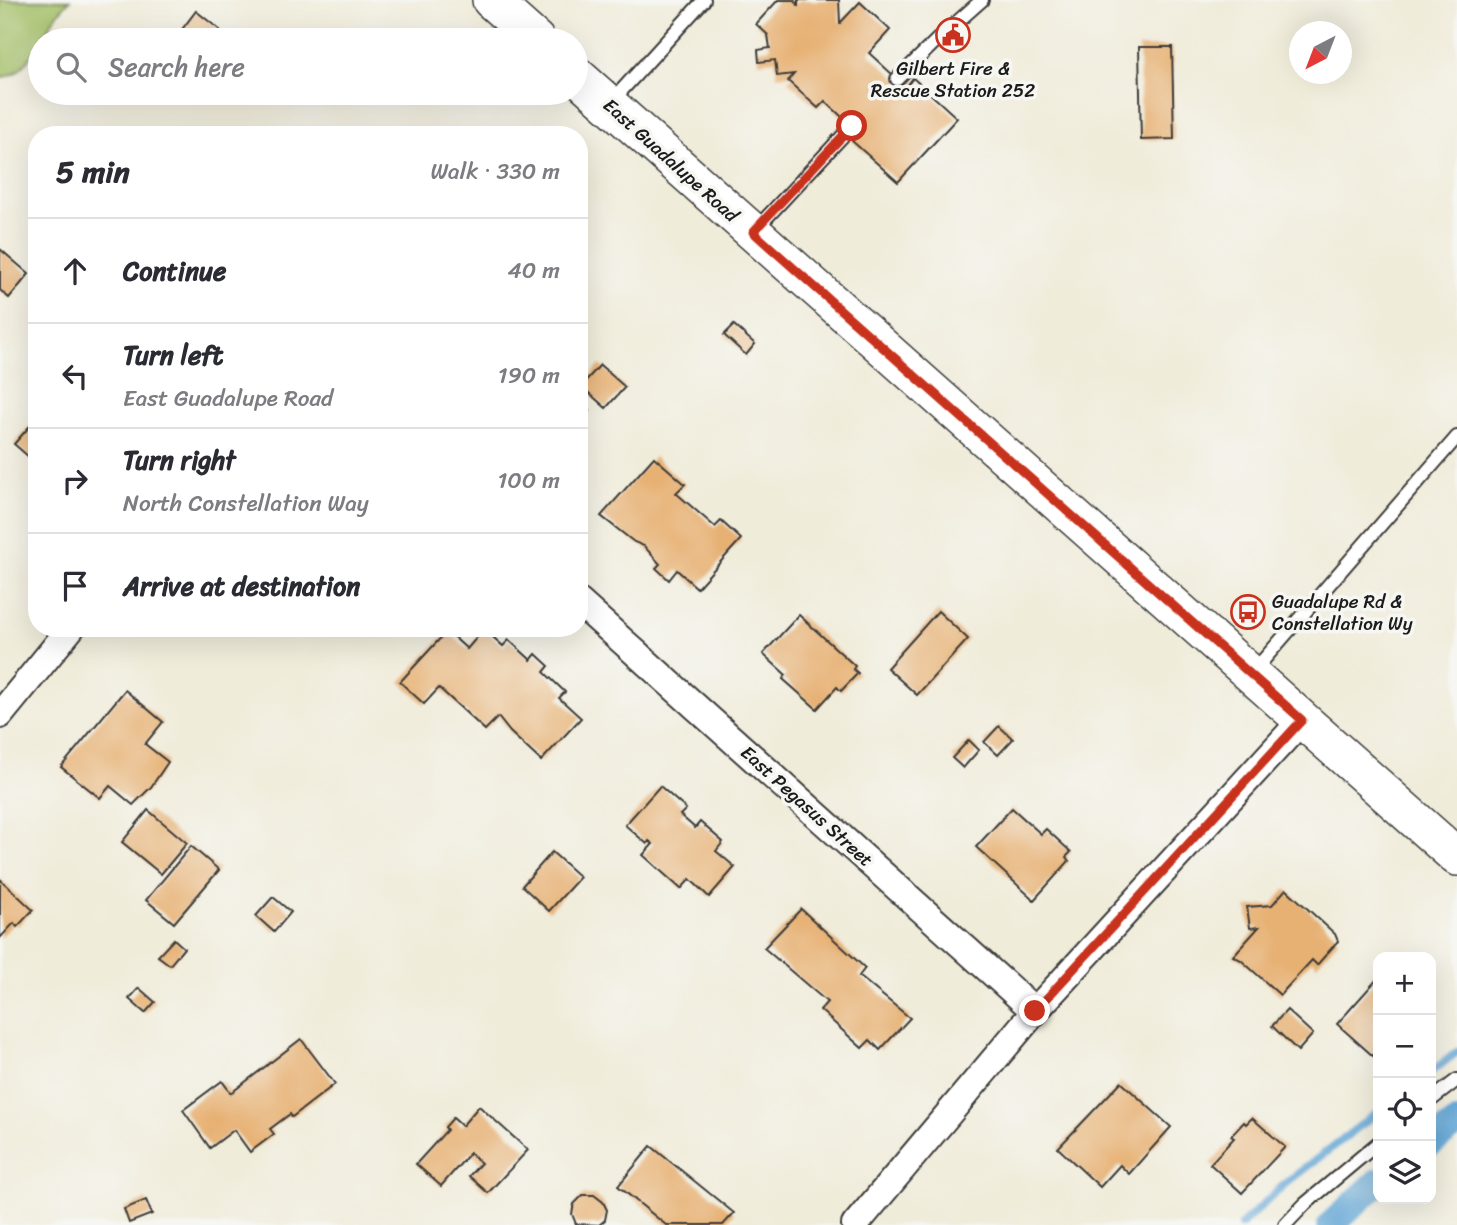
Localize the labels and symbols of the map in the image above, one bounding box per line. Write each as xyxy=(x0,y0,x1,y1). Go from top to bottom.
public building icon: Gilbert Fire & Rescue Station 252 xyxy=(934,16,972,54)
north arrow xyxy=(1289,21,1352,84)
place label: Gilbert Fire & Rescue Station 252 xyxy=(871,52,1035,107)
street label: East Guadalupe Road xyxy=(595,90,748,232)
route start xyxy=(836,110,867,141)
place label: Guadalupe Rd & Constellation Wy xyxy=(1272,585,1413,640)
bus stop icon: Guadalupe Rd & Constellation Wy xyxy=(1229,593,1267,631)
street label: East Pegasus Street xyxy=(733,737,881,875)
route end xyxy=(1019,995,1050,1026)

